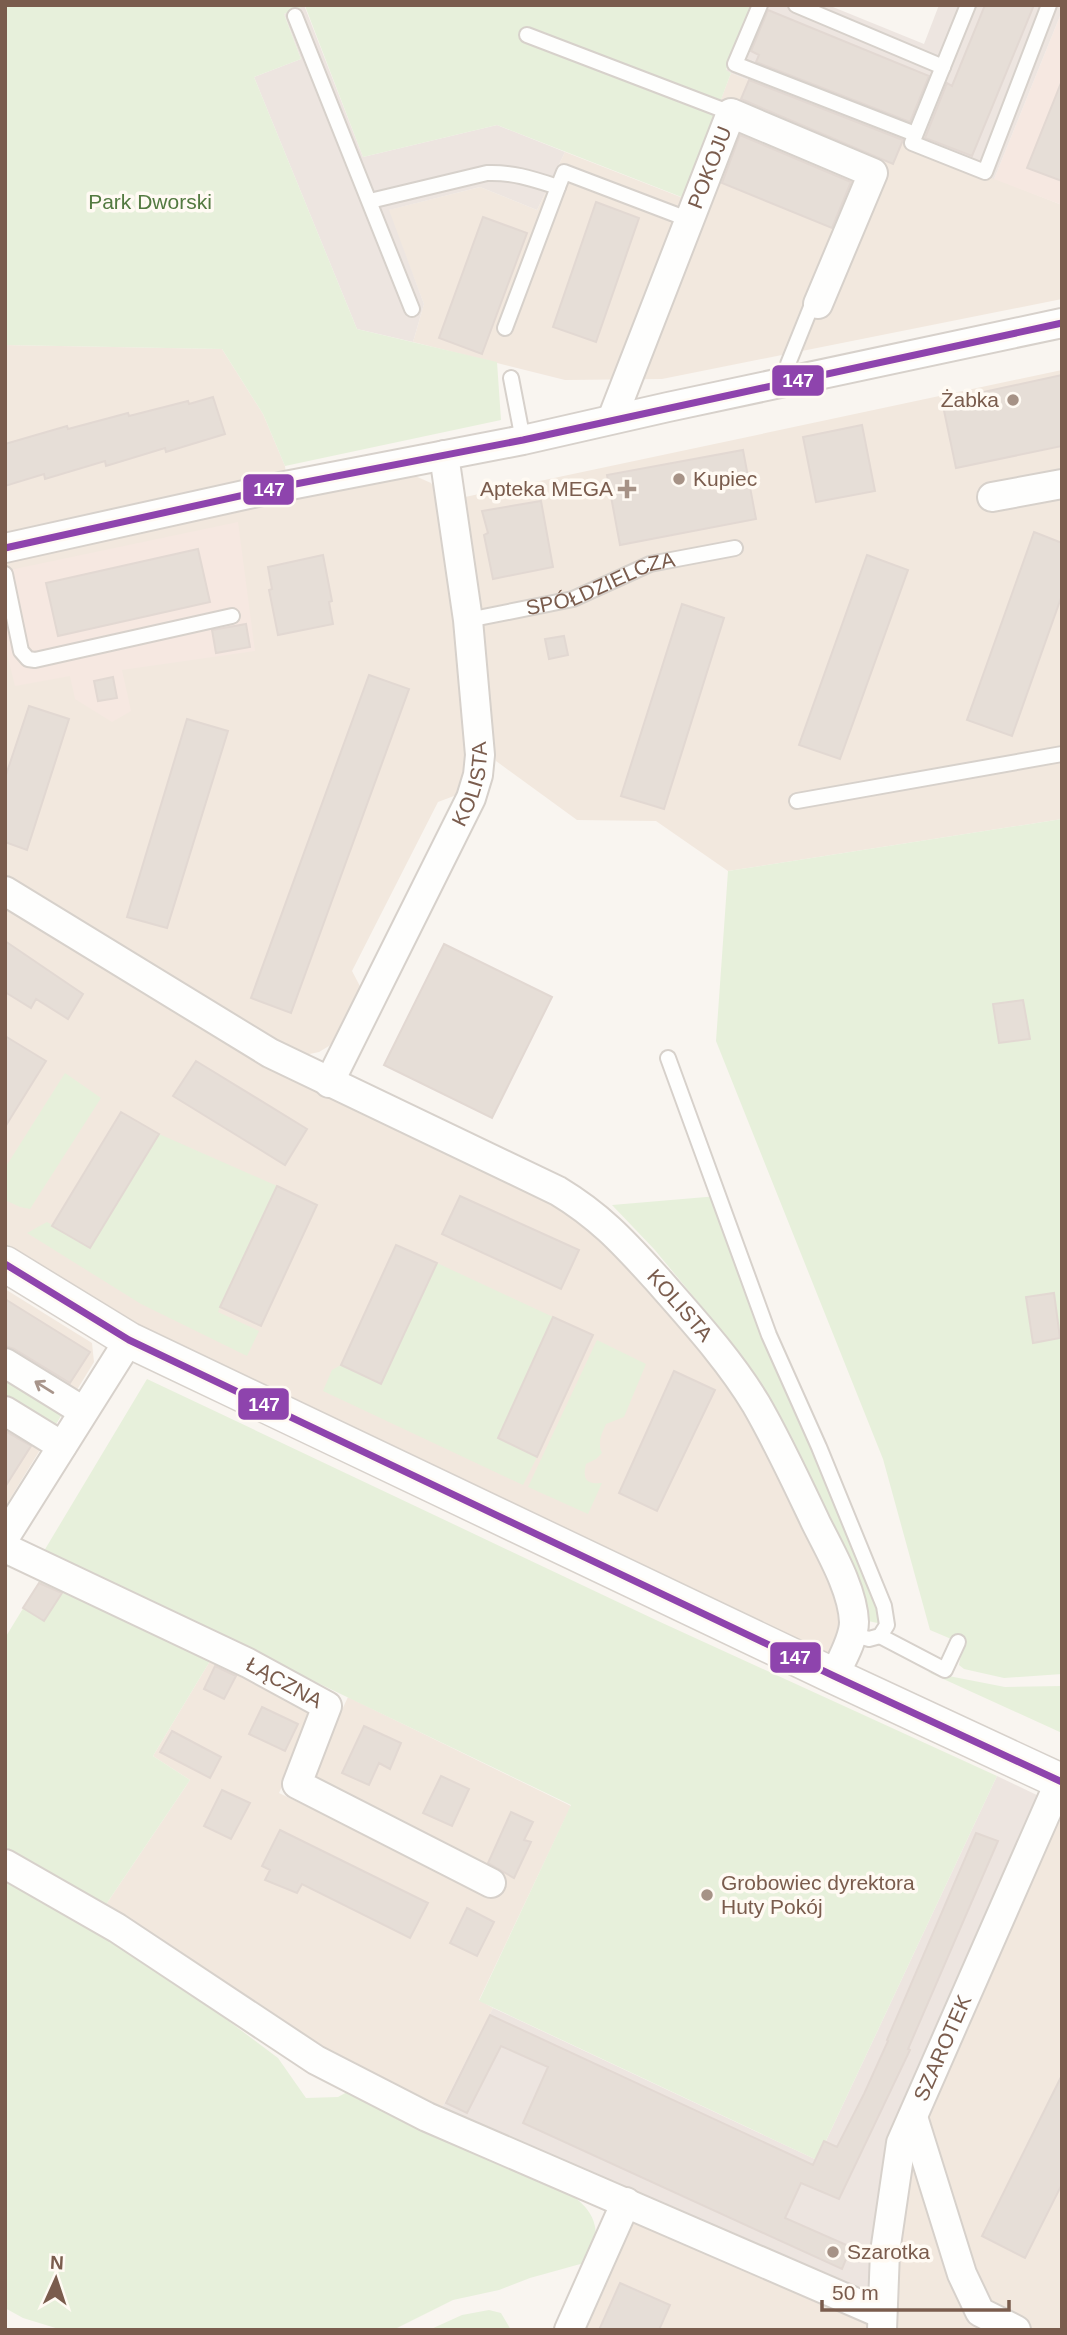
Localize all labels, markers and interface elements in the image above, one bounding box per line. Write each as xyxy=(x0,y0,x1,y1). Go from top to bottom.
street label: POKOJU xyxy=(683,123,736,212)
park label: Park Dworski xyxy=(88,190,212,213)
line badge: 147 xyxy=(771,364,825,397)
text: 147 xyxy=(782,370,814,391)
place label: Żabka xyxy=(941,388,999,411)
marker: Żabka xyxy=(1005,392,1021,408)
place label: Kupiec xyxy=(693,467,757,490)
marker: Kupiec xyxy=(671,471,687,487)
line badge: 147 xyxy=(242,473,295,506)
place label: Apteka MEGA xyxy=(480,477,613,500)
text: 147 xyxy=(253,479,285,500)
marker: Apteka MEGA xyxy=(619,481,635,497)
street label: SPÓŁDZIELCZA xyxy=(524,548,677,619)
street label: KOLISTA xyxy=(447,741,491,830)
street label: KOLISTA xyxy=(643,1265,718,1345)
one-way arrow xyxy=(35,1379,55,1393)
line badge: 147 xyxy=(237,1387,290,1421)
text: 147 xyxy=(248,1394,280,1415)
line badge: 147 xyxy=(769,1641,822,1674)
text: 147 xyxy=(779,1647,811,1668)
street label: ŁĄCZNA xyxy=(242,1652,326,1712)
place label: Grobowiec dyrektora Huty Pokój xyxy=(721,1871,915,1918)
marker: Grobowiec dyrektora Huty Pokój xyxy=(699,1887,715,1903)
street label: SZAROTEK xyxy=(909,1991,976,2104)
place label: Szarotka xyxy=(847,2240,930,2263)
north arrow xyxy=(21,2244,91,2314)
marker: Szarotka xyxy=(825,2244,841,2260)
text: N xyxy=(49,2252,64,2273)
scale bar xyxy=(822,2268,1009,2312)
text: 50 m xyxy=(832,2281,879,2304)

